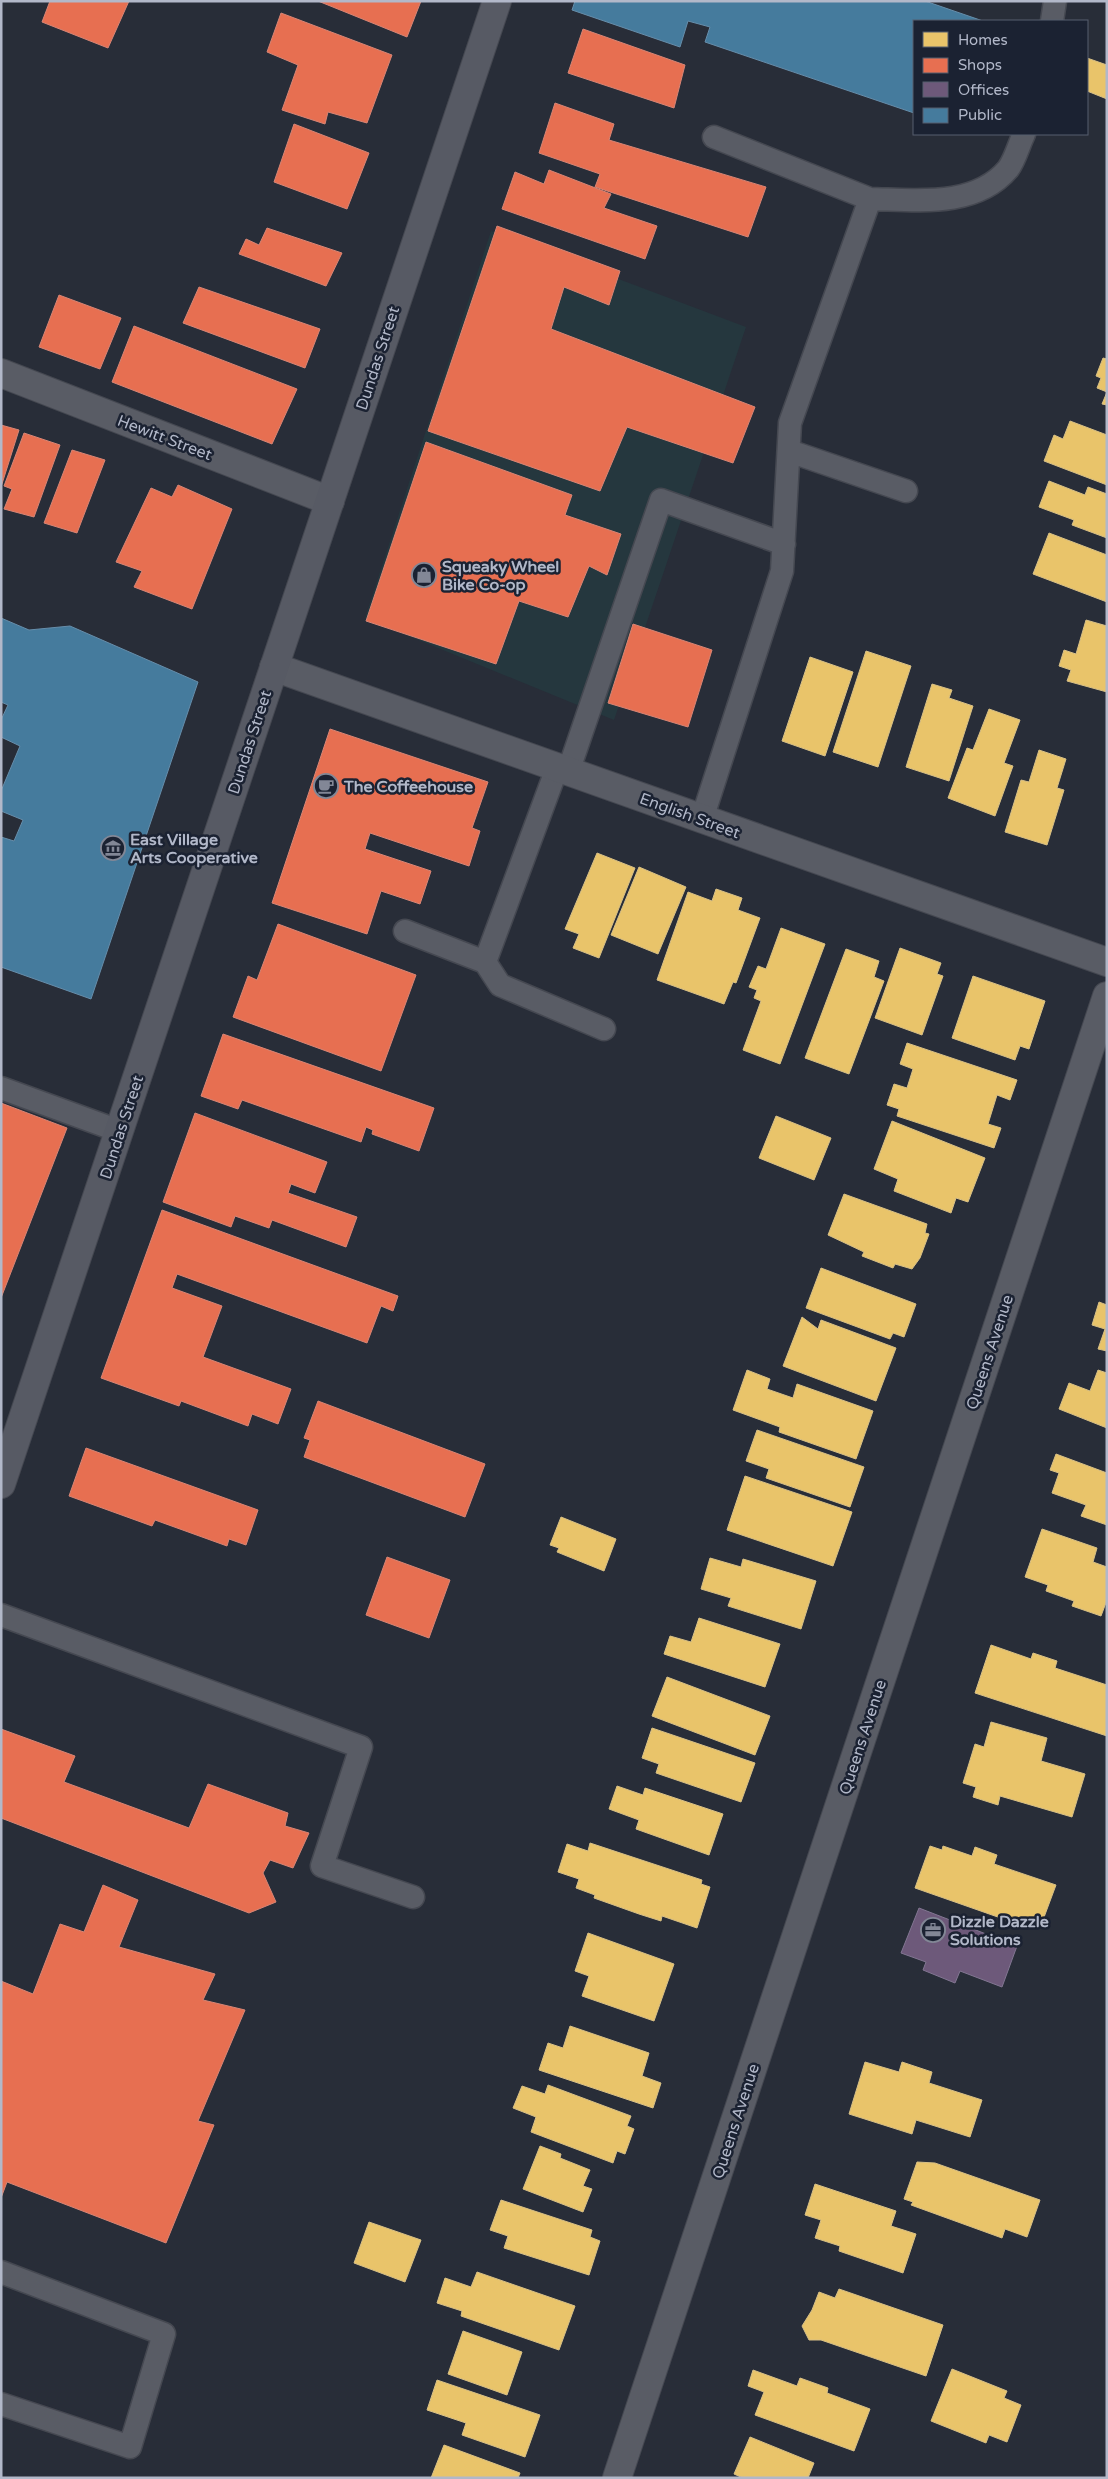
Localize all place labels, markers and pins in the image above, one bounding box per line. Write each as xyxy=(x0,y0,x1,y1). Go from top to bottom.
place label: Squeaky Wheel Bike Co-op xyxy=(442,557,559,595)
shop icon: Squeaky Wheel Bike Co-op xyxy=(411,562,437,588)
cafe icon: The Coffeehouse xyxy=(313,773,339,799)
place label: The Coffeehouse xyxy=(343,777,473,797)
place label: East Village Arts Cooperative xyxy=(130,830,258,868)
museum icon: East Village Arts Cooperative xyxy=(100,835,126,861)
place label: Dizzle Dazzle Solutions xyxy=(950,1912,1049,1950)
office icon: Dizzle Dazzle Solutions xyxy=(920,1917,946,1943)

